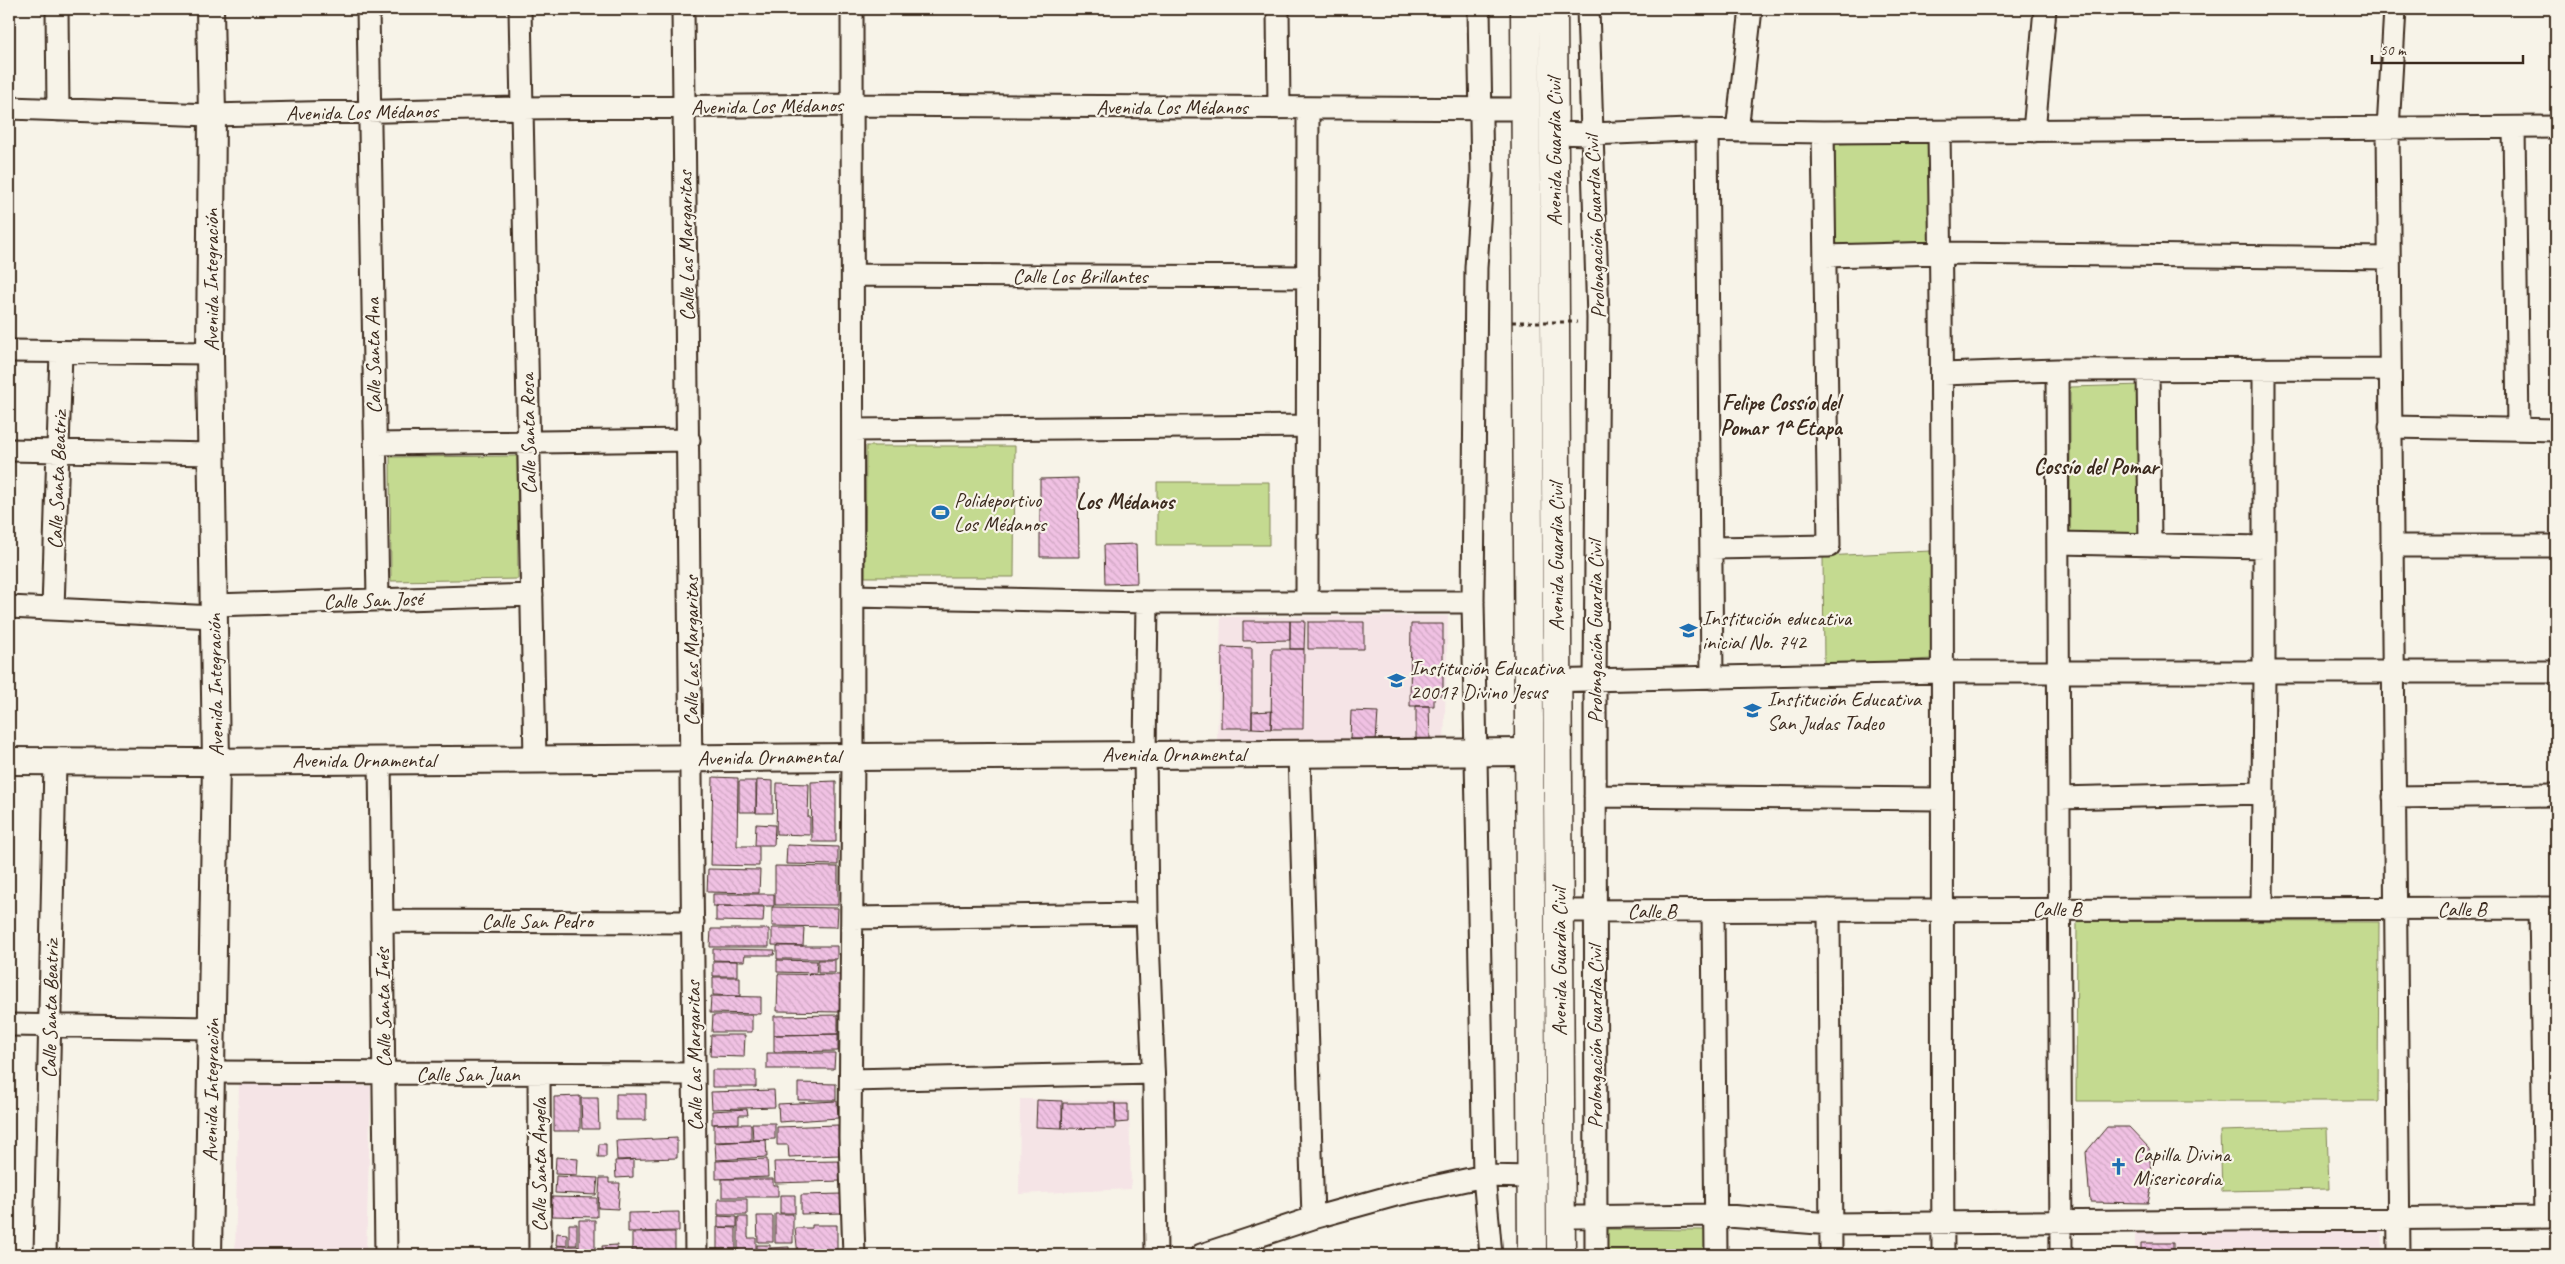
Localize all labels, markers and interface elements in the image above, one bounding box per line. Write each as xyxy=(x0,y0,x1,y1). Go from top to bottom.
scale bar xyxy=(2372,32,2524,64)
text: 50 m xyxy=(2380,41,2407,60)
street label: Avenida Guardia Civil xyxy=(1541,74,1567,226)
street label: Avenida Los Médanos xyxy=(691,92,845,120)
street label: Avenida Los Médanos xyxy=(1096,94,1250,120)
street label: Avenida Los Médanos xyxy=(286,98,440,126)
street label: Prolongación Guardia Civil xyxy=(1579,132,1611,319)
street label: Calle Las Margaritas xyxy=(672,169,700,321)
street label: Avenida Integración xyxy=(198,208,224,351)
street label: Calle Los Brillantes xyxy=(1013,263,1149,289)
street label: Calle Santa Ana xyxy=(359,296,387,414)
street label: Calle Santa Rosa xyxy=(514,371,542,495)
district label: Felipe Cossío del Pomar 1ª Etapa xyxy=(1720,389,1844,442)
street label: Calle Santa Beatriz xyxy=(42,408,72,550)
district label: Cossío del Pomar xyxy=(2034,453,2161,481)
street label: Avenida Guardia Civil xyxy=(1543,479,1569,631)
place label: Polideportivo Los Médanos xyxy=(954,487,1048,537)
district label: Los Médanos xyxy=(1076,488,1176,516)
sports icon: Polideportivo Los Médanos xyxy=(930,502,950,522)
street label: Prolongación Guardia Civil xyxy=(1582,537,1608,724)
street label: Calle Las Margaritas xyxy=(678,574,704,726)
street label: Calle San José xyxy=(323,585,426,615)
place label: Institución educativa inicial No. 742 xyxy=(1702,605,1853,655)
street label: Avenida Integración xyxy=(201,613,229,756)
school or university icon: Institución educativa inicial No. 742 xyxy=(1678,620,1698,640)
place label: Institución Educativa 20017 Divino Jesus xyxy=(1410,655,1566,705)
school or university icon: Institución Educativa 20017 Divino Jesus xyxy=(1386,670,1406,690)
place label: Institución Educativa San Judas Tadeo xyxy=(1767,686,1923,736)
school or university icon: Institución Educativa San Judas Tadeo xyxy=(1743,701,1763,721)
street label: Avenida Ornamental xyxy=(1102,741,1249,767)
street label: Avenida Ornamental xyxy=(697,743,844,771)
street label: Avenida Ornamental xyxy=(292,747,439,773)
street label: Avenida Guardia Civil xyxy=(1546,884,1572,1036)
street label: Calle B xyxy=(2033,896,2084,922)
street label: Calle B xyxy=(2438,896,2489,922)
street label: Calle B xyxy=(1628,898,1679,924)
street label: Calle San Pedro xyxy=(481,908,595,934)
street label: Calle Santa Beatriz xyxy=(36,937,64,1079)
street label: Prolongación Guardia Civil xyxy=(1582,942,1608,1129)
street label: Calle Santa Inés xyxy=(369,946,397,1068)
street label: Calle Las Margaritas xyxy=(680,979,708,1131)
street label: Avenida Integración xyxy=(197,1018,225,1161)
street label: Calle San Juan xyxy=(416,1061,520,1087)
street label: Calle Santa Ángela xyxy=(526,1097,552,1232)
place label: Capilla Divina Misericordia xyxy=(2133,1141,2233,1191)
church icon: Capilla Divina Misericordia xyxy=(2109,1156,2129,1176)

